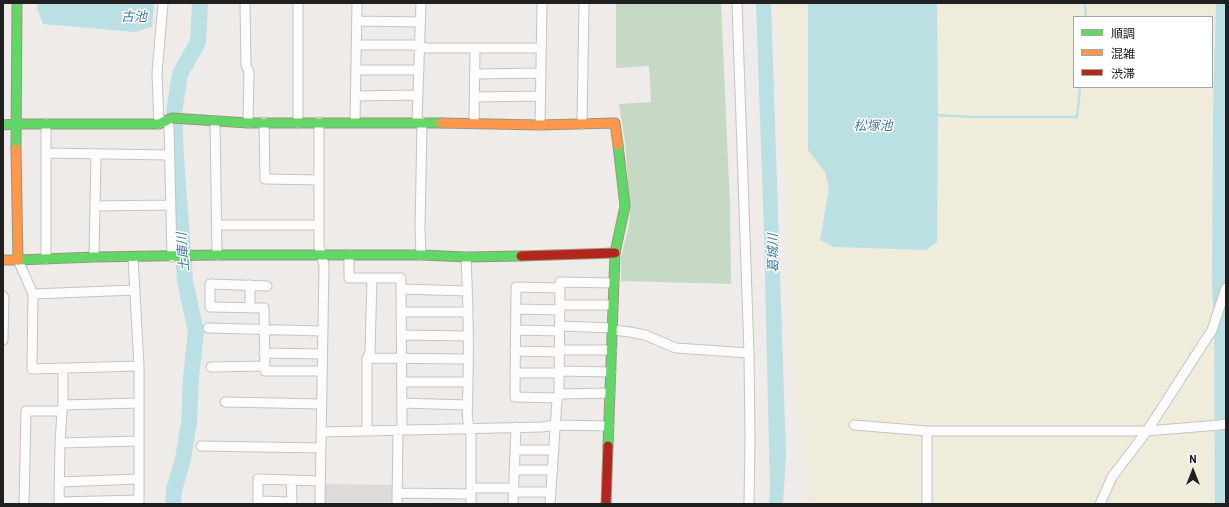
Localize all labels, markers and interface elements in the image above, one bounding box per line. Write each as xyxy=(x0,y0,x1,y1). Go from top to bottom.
water label: 古池 xyxy=(121,9,147,25)
legend xyxy=(1073,16,1213,88)
text: 順調 xyxy=(1111,26,1135,40)
text: 混雑 xyxy=(1111,46,1135,60)
text: 渋滞 xyxy=(1111,66,1135,80)
water label: 松塚池 xyxy=(854,118,892,134)
water label: 土庫川 xyxy=(174,232,192,272)
water label: 葛城川 xyxy=(765,233,781,273)
north arrow xyxy=(1173,451,1213,491)
text: N xyxy=(1189,452,1197,465)

